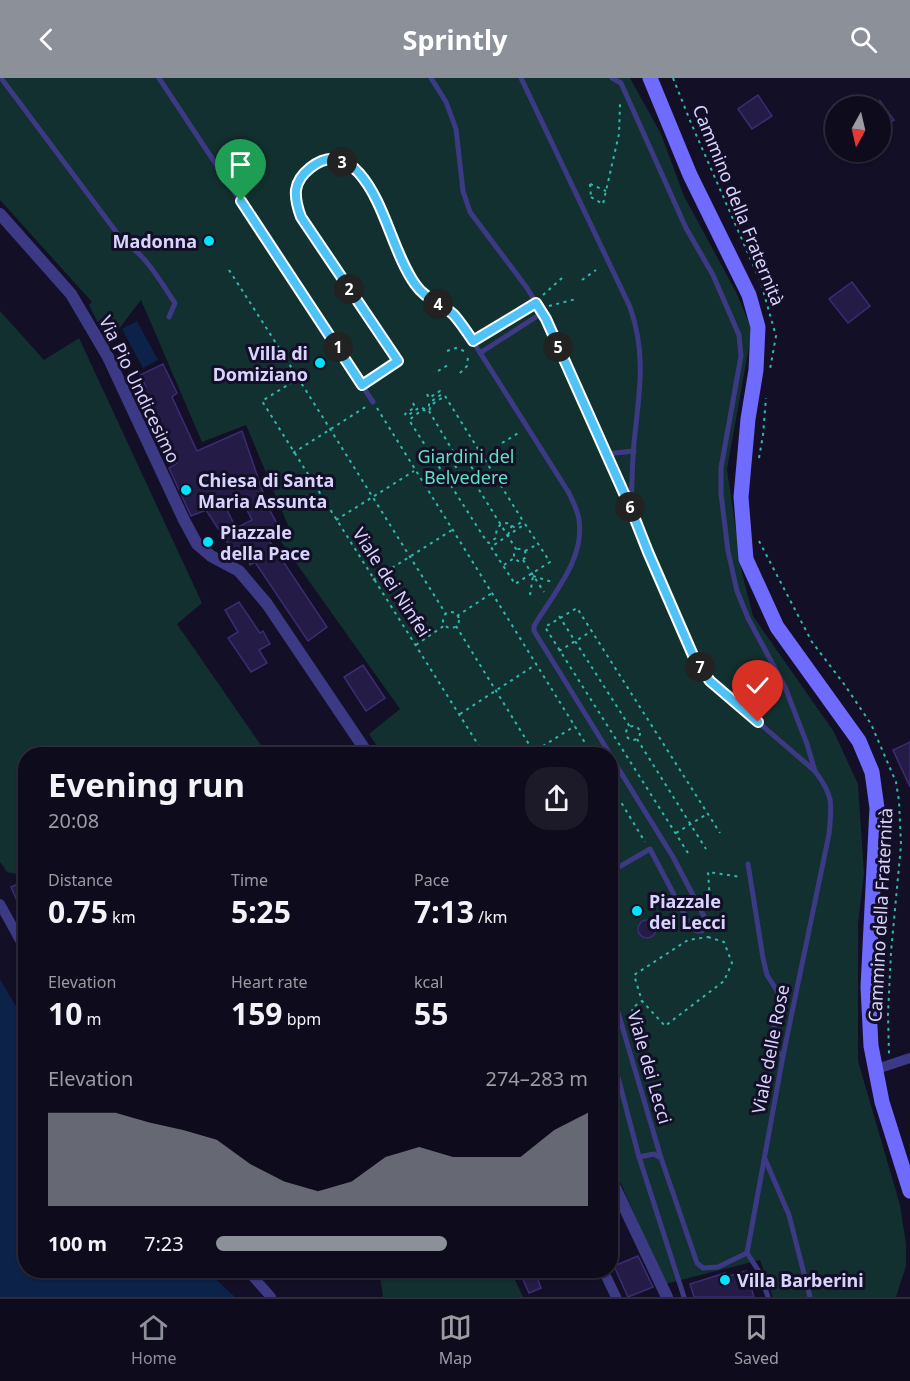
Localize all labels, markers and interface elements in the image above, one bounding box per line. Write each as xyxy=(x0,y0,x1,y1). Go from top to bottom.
text: Sprintly xyxy=(403,21,507,58)
icon: back xyxy=(30,23,63,56)
icon: search xyxy=(847,23,880,56)
north arrow xyxy=(825,96,891,162)
map controls xyxy=(825,96,891,162)
street label: Cammino della Fraternità xyxy=(688,101,790,309)
pin xyxy=(215,139,266,201)
pin: 3 xyxy=(327,147,357,177)
icon: arrive xyxy=(224,148,257,181)
text: 3 xyxy=(337,151,347,173)
place label: Madonna xyxy=(112,229,197,253)
marker: Madonna xyxy=(202,234,216,248)
pin: 2 xyxy=(334,274,364,304)
text: 2 xyxy=(344,278,354,300)
pin: 4 xyxy=(423,289,453,319)
text: 4 xyxy=(433,293,443,315)
street label: Via Pio Undicesimo xyxy=(94,311,186,467)
pin: 1 xyxy=(323,332,353,362)
pin: 5 xyxy=(543,332,573,362)
text: 1 xyxy=(333,336,343,358)
text: 5 xyxy=(553,336,563,358)
place label: Villa di Domiziano xyxy=(213,341,308,386)
marker: Villa di Domiziano xyxy=(313,356,327,370)
park label: Giardini del Belvedere xyxy=(418,444,514,489)
place label: Chiesa di Santa Maria Assunta xyxy=(198,468,334,513)
marker: Chiesa di Santa Maria Assunta xyxy=(179,483,193,497)
pin: 6 xyxy=(615,492,645,522)
text: 6 xyxy=(625,496,635,518)
place label: Piazzale della Pace xyxy=(220,520,310,565)
street label: Viale dei Ninfei xyxy=(348,523,436,641)
marker: Piazzale della Pace xyxy=(201,535,215,549)
pin: 7 xyxy=(685,652,715,682)
text: 7 xyxy=(695,656,705,678)
pin xyxy=(732,660,783,722)
icon: check xyxy=(741,669,774,702)
text: Evening run xyxy=(48,762,245,807)
button: share xyxy=(525,767,588,830)
text: 20:08 xyxy=(48,807,99,834)
street label: Cammino della Fraternità xyxy=(862,807,898,1023)
text: Distance xyxy=(48,869,113,891)
text: Time xyxy=(231,869,268,891)
text: Pace xyxy=(414,869,449,891)
place label: Piazzale dei Lecci xyxy=(649,889,726,934)
text: 0.75 xyxy=(48,891,108,932)
text: 5:25 xyxy=(231,891,291,932)
text: 7:13 xyxy=(414,891,474,932)
marker: Piazzale dei Lecci xyxy=(630,904,644,918)
text: km xyxy=(108,906,136,928)
text: /km xyxy=(474,906,508,928)
text: Elevation xyxy=(48,971,116,993)
text: Heart rate xyxy=(231,971,307,993)
text: kcal xyxy=(414,971,443,993)
street label: Viale delle Rose xyxy=(746,982,794,1116)
text: 10 xyxy=(48,993,82,1034)
text: 159 xyxy=(231,993,282,1034)
text: 55 xyxy=(414,993,448,1034)
street label: Viale dei Lecci xyxy=(622,1007,678,1127)
text: m xyxy=(82,1008,101,1030)
text: bpm xyxy=(282,1008,321,1030)
text: Elevation xyxy=(48,1065,133,1092)
text: 274–283 m xyxy=(485,1065,588,1092)
text: 100 m xyxy=(48,1230,107,1257)
text: 7:23 xyxy=(144,1230,184,1257)
place label: Villa Barberini xyxy=(737,1268,864,1292)
marker: Villa Barberini xyxy=(718,1273,732,1287)
tab: Home xyxy=(131,1311,177,1369)
tab: Map xyxy=(439,1311,472,1369)
tab: Saved xyxy=(734,1311,779,1369)

